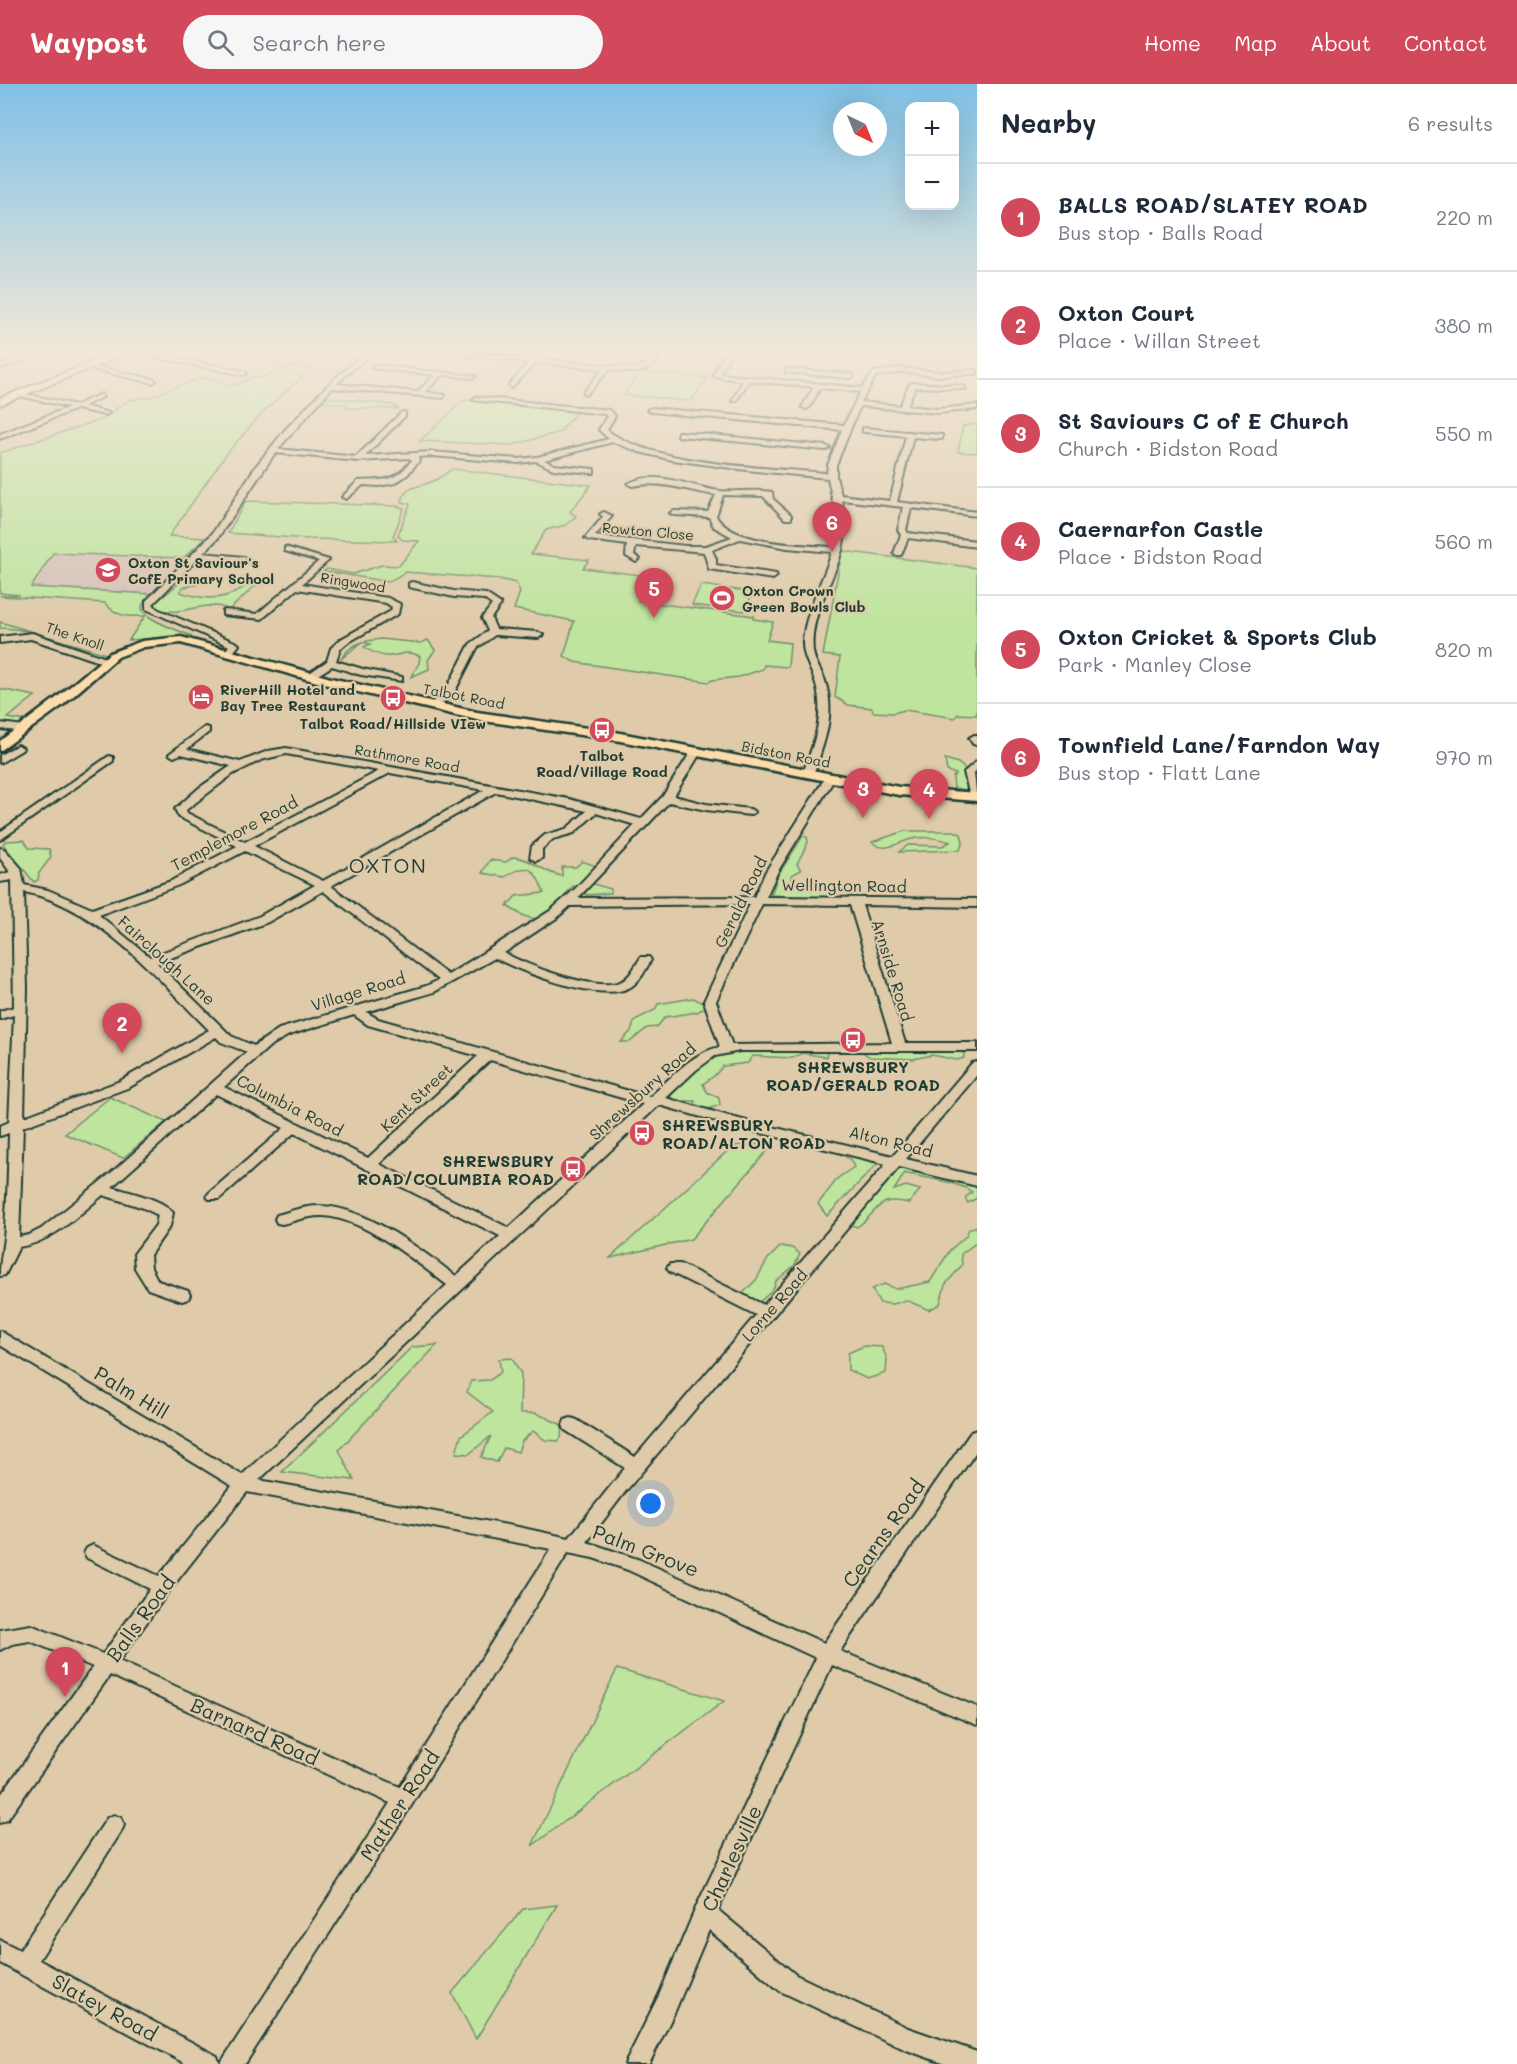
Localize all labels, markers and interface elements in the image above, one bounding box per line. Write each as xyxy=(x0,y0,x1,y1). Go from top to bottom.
search box xyxy=(183,15,603,69)
text: Waypost xyxy=(30,24,147,60)
icon: search xyxy=(204,26,237,59)
text: Search here xyxy=(252,28,386,57)
text: Home xyxy=(1144,29,1201,56)
text: Map xyxy=(1234,29,1277,56)
text: About xyxy=(1310,29,1371,56)
text: Contact xyxy=(1404,29,1487,56)
north arrow xyxy=(833,102,887,156)
map controls xyxy=(905,102,959,210)
button: + xyxy=(905,102,959,156)
text: Nearby xyxy=(1001,106,1096,140)
text: 6 results xyxy=(1408,110,1493,136)
button: − xyxy=(905,156,959,210)
text: BALLS ROAD/SLATEY ROAD xyxy=(1058,190,1368,219)
text: 1 xyxy=(1016,204,1025,230)
text: 220 m xyxy=(1436,204,1493,230)
text: Bus stop · Balls Road xyxy=(1058,219,1263,245)
text: Oxton Court xyxy=(1058,298,1195,327)
text: 2 xyxy=(1015,312,1026,338)
text: 380 m xyxy=(1435,312,1493,338)
text: Place · Willan Street xyxy=(1058,327,1261,353)
text: St Saviours C of E Church xyxy=(1058,406,1349,435)
text: 3 xyxy=(1015,420,1027,446)
text: 550 m xyxy=(1435,420,1493,446)
text: Church · Bidston Road xyxy=(1058,435,1278,461)
pin: 6 xyxy=(812,502,852,552)
text: Caernarfon Castle xyxy=(1058,514,1263,543)
street label: Rowton Close xyxy=(601,518,695,544)
text: 4 xyxy=(1014,528,1027,554)
text: 560 m xyxy=(1435,528,1493,554)
text: Place · Bidston Road xyxy=(1058,543,1262,569)
place label: Oxton St Saviour's CofE Primary School xyxy=(128,553,274,588)
school or university icon: Oxton St Saviour's CofE Primary School xyxy=(93,555,123,585)
street label: Ringwood xyxy=(319,567,387,597)
pin: 5 xyxy=(634,568,674,618)
place label: Oxton Crown Green Bowls Club xyxy=(742,581,866,616)
sports icon: Oxton Crown Green Bowls Club xyxy=(707,583,737,613)
street label: The Knoll xyxy=(43,617,107,655)
text: Oxton Cricket & Sports Club xyxy=(1058,622,1377,651)
text: 5 xyxy=(1015,636,1026,662)
text: 820 m xyxy=(1435,636,1493,662)
text: Park · Manley Close xyxy=(1058,651,1252,677)
street label: Talbot Road xyxy=(422,679,507,713)
place label: RiverHill Hotel and Bay Tree Restaurant xyxy=(220,680,366,715)
hotel icon: RiverHill Hotel and Bay Tree Restaurant xyxy=(186,682,216,712)
bus stop icon: Talbot Road/Hillside VIew xyxy=(378,683,408,713)
place label: Talbot Road/Hillside VIew xyxy=(300,714,486,733)
bus stop icon: Talbot Road/Village Road xyxy=(587,715,617,745)
text: Townfield Lane/Farndon Way xyxy=(1058,730,1380,759)
street label: Bidston Road xyxy=(740,736,832,772)
street label: Rathmore Road xyxy=(353,739,461,777)
text: 6 xyxy=(1014,744,1027,770)
text: 970 m xyxy=(1435,744,1493,770)
place label: Talbot Road/Village Road xyxy=(536,746,668,781)
text: Bus stop · Flatt Lane xyxy=(1058,759,1261,785)
pin: 3 xyxy=(844,768,882,818)
pin: 4 xyxy=(910,770,948,819)
street label: Templemore Road xyxy=(167,791,301,875)
district label: OXTON xyxy=(349,852,427,878)
street label: Gerald Road xyxy=(709,853,771,951)
street label: Wellington Road xyxy=(781,873,907,897)
street label: Fairclough Lane xyxy=(114,911,220,1009)
street label: Arnside Road xyxy=(868,916,918,1024)
street label: Village Road xyxy=(308,967,408,1015)
pin: 2 xyxy=(102,1004,142,1053)
bus stop icon: SHREWSBURY ROAD/GERALD ROAD xyxy=(838,1025,868,1055)
street label: Shrewsbury Road xyxy=(584,1038,700,1144)
place label: SHREWSBURY ROAD/GERALD ROAD xyxy=(766,1056,940,1095)
street label: Kent Street xyxy=(375,1058,457,1136)
street label: Columbia Road xyxy=(233,1069,347,1141)
place label: SHREWSBURY ROAD/ALTON ROAD xyxy=(662,1114,826,1153)
bus stop icon: SHREWSBURY ROAD/ALTON ROAD xyxy=(627,1118,657,1148)
street label: Alton Road xyxy=(847,1120,935,1162)
place label: SHREWSBURY ROAD/COLUMBIA ROAD xyxy=(357,1150,554,1189)
bus stop icon: SHREWSBURY ROAD/COLUMBIA ROAD xyxy=(558,1154,588,1184)
street label: Lorne Road xyxy=(737,1264,811,1346)
street label: Palm Hill xyxy=(90,1360,174,1424)
street label: Cearns Road xyxy=(836,1474,930,1592)
your location xyxy=(636,1489,665,1518)
street label: Palm Grove xyxy=(589,1518,703,1582)
street label: Balls Road xyxy=(100,1570,180,1666)
pin: 1 xyxy=(46,1648,84,1697)
street label: Barnard Road xyxy=(187,1691,323,1771)
street label: Mather Road xyxy=(353,1745,445,1865)
street label: Charlesville xyxy=(695,1801,767,1915)
street label: Slatey Road xyxy=(48,1967,162,2047)

